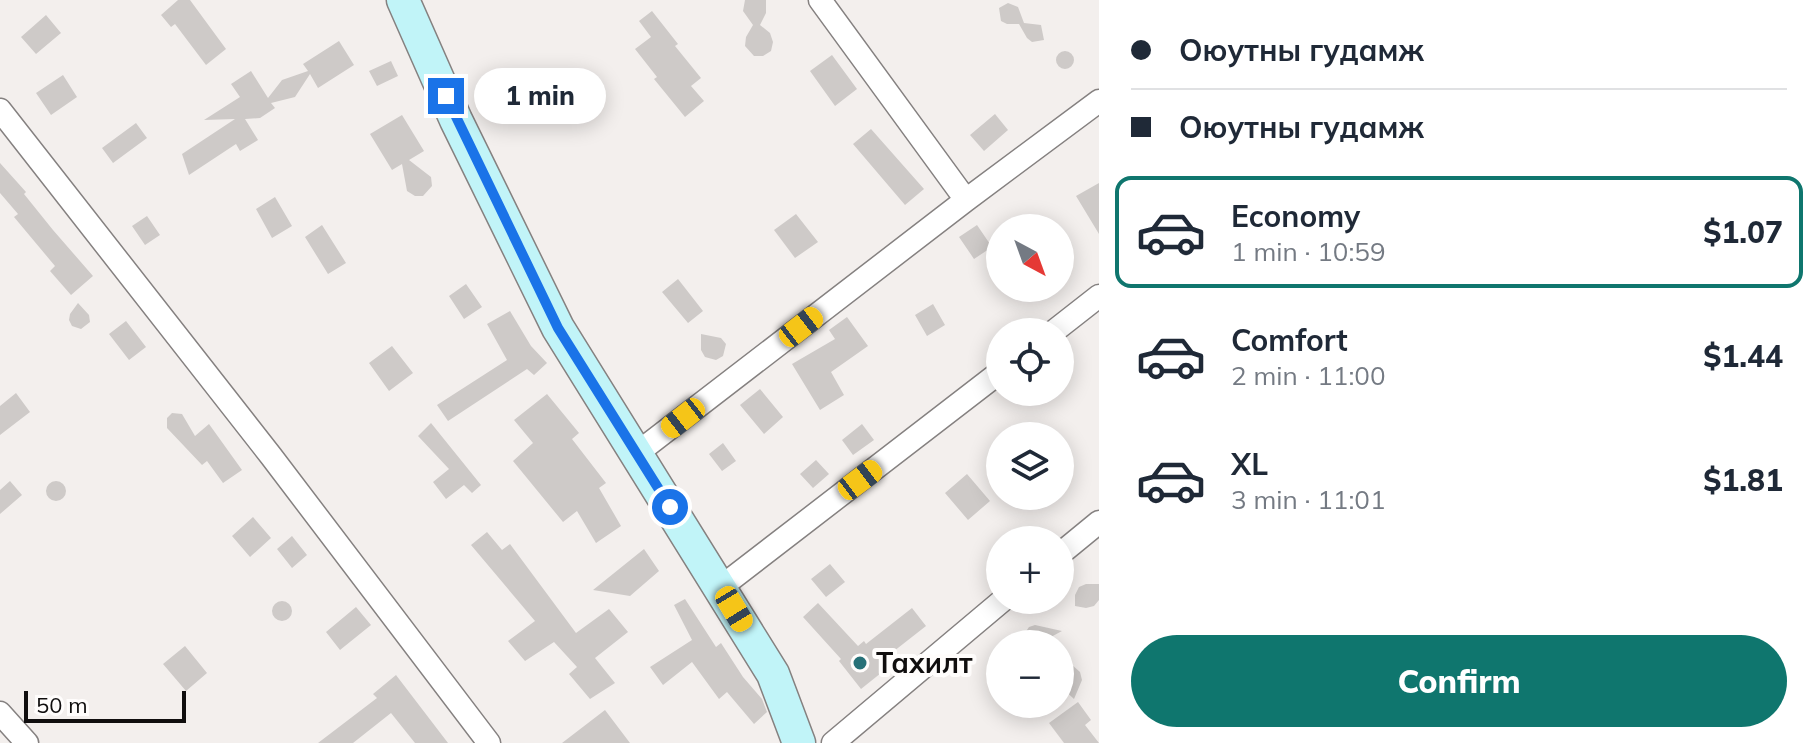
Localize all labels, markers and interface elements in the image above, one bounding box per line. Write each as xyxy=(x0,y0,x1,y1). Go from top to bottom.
text: Оюутны гудамж xyxy=(1179,31,1424,69)
callout: 1 min xyxy=(474,68,606,124)
route end xyxy=(428,78,464,114)
text: 1 min xyxy=(505,79,575,112)
text: Оюутны гудамж xyxy=(1179,108,1424,146)
icon: car xyxy=(1135,196,1207,268)
text: Economy xyxy=(1231,197,1360,235)
text: $1.07 xyxy=(1703,213,1783,251)
north arrow xyxy=(986,214,1074,302)
map controls xyxy=(986,214,1074,718)
text: 1 min · 10:59 xyxy=(1231,235,1386,268)
car xyxy=(775,303,827,351)
button: locate xyxy=(986,318,1074,406)
icon: car xyxy=(1135,320,1207,392)
text: Comfort xyxy=(1231,321,1348,359)
text: $1.44 xyxy=(1703,337,1783,375)
text: 2 min · 11:00 xyxy=(1231,359,1386,392)
car xyxy=(657,394,709,442)
button: layers xyxy=(986,422,1074,510)
icon: car xyxy=(1135,444,1207,516)
text: XL xyxy=(1231,445,1268,483)
car xyxy=(834,456,886,504)
text: $1.81 xyxy=(1703,461,1783,499)
text: 3 min · 11:01 xyxy=(1231,483,1386,516)
route start xyxy=(652,489,688,525)
button: + xyxy=(986,526,1074,614)
car xyxy=(711,582,757,636)
button: − xyxy=(986,630,1074,718)
button: Confirm xyxy=(1131,635,1787,727)
place label: Тахилт xyxy=(876,645,973,680)
marker: Тахилт xyxy=(851,654,869,672)
scale bar xyxy=(24,687,186,723)
text: 50 m xyxy=(36,691,87,719)

